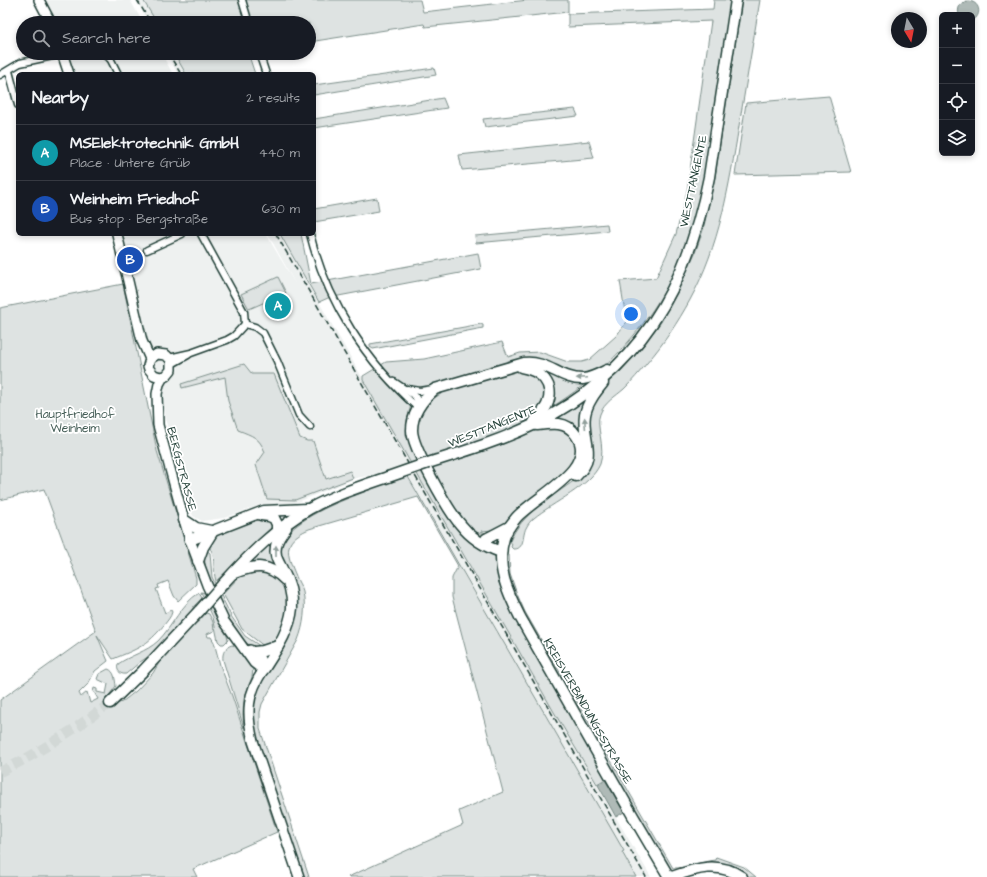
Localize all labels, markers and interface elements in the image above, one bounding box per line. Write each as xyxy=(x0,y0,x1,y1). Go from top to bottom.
north arrow xyxy=(891,12,927,48)
map controls xyxy=(939,12,975,156)
button: + xyxy=(939,12,975,48)
search box xyxy=(16,16,316,60)
icon: search xyxy=(30,27,52,49)
text: Search here xyxy=(62,28,151,49)
button: − xyxy=(939,48,975,84)
button: locate xyxy=(939,84,975,120)
text: Nearby xyxy=(32,86,89,110)
text: 2 results xyxy=(246,89,300,107)
button: layers xyxy=(939,120,975,156)
text: MSElektrotechnik GmbH xyxy=(70,133,239,154)
street label: WESTTANGENTE xyxy=(675,133,712,229)
text: A xyxy=(41,144,49,162)
text: 440 m xyxy=(259,144,300,162)
text: Place · Untere Grüb xyxy=(70,154,190,172)
text: Weinheim Friedhof xyxy=(70,189,199,210)
text: B xyxy=(40,200,50,218)
text: 630 m xyxy=(262,200,300,218)
text: Bus stop · Bergstraße xyxy=(70,210,208,228)
pin: B xyxy=(117,245,143,275)
pin: A xyxy=(265,291,291,321)
your location xyxy=(621,304,641,324)
one-way arrow xyxy=(575,375,588,381)
street label: WESTTANGENTE xyxy=(446,401,539,452)
park label: Hauptfriedhof Weinheim xyxy=(35,406,115,437)
one-way arrow xyxy=(582,417,589,429)
street label: BERGSTRASSE xyxy=(162,425,201,513)
one-way arrow xyxy=(273,544,279,557)
street label: KREISVERBINDUNGSSTRASSE xyxy=(539,635,636,787)

